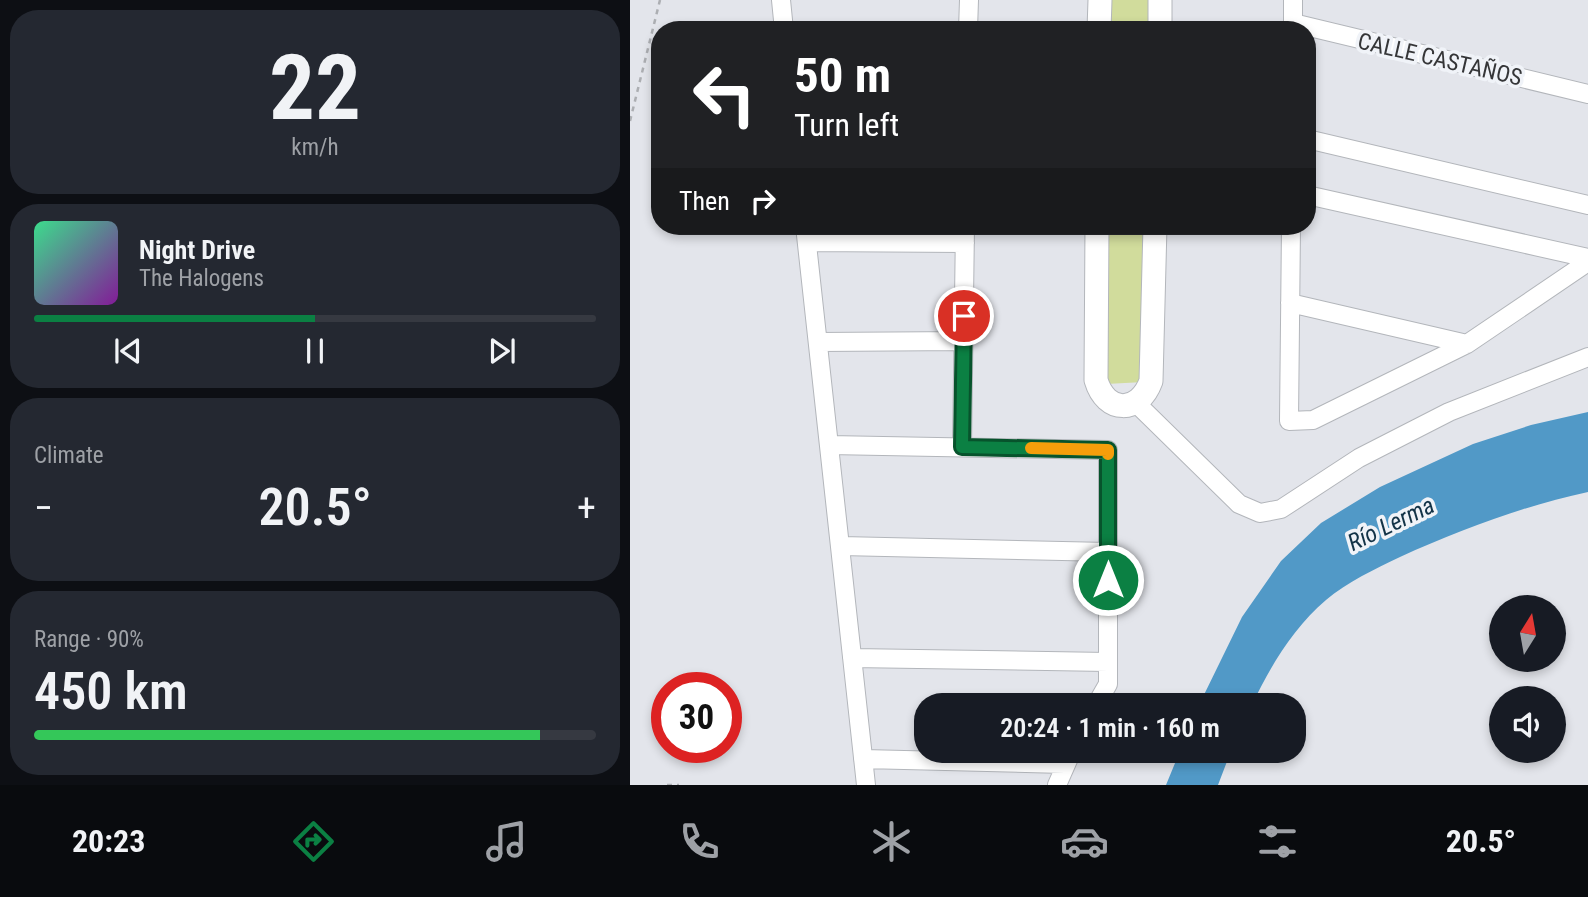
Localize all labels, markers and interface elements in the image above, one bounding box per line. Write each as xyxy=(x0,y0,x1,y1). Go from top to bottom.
street label: CALLE CASTAÑOS xyxy=(1355,27,1525,91)
text: 22 xyxy=(269,35,361,141)
text: 50 m xyxy=(794,47,891,104)
icon: left xyxy=(679,49,770,140)
text: Turn left xyxy=(794,106,899,144)
text: km/h xyxy=(291,134,339,161)
icon: right xyxy=(744,182,782,220)
text: Then xyxy=(679,186,730,216)
text: Night Drive xyxy=(139,235,255,265)
text: The Halogens xyxy=(139,265,264,292)
pin xyxy=(934,286,994,346)
icon: arrive xyxy=(945,297,983,335)
icon: previous xyxy=(109,332,147,370)
icon: pause xyxy=(296,332,334,370)
icon: next xyxy=(483,332,521,370)
text: Climate xyxy=(34,442,104,469)
text: 20.5° xyxy=(258,477,372,538)
text: − xyxy=(34,486,53,530)
text: + xyxy=(577,486,596,530)
water label: Río Lerma xyxy=(1343,491,1439,557)
position arrow xyxy=(1071,543,1145,617)
north arrow xyxy=(1489,595,1566,672)
map controls xyxy=(1489,595,1566,763)
text: Range · 90% xyxy=(34,626,144,653)
text: 450 km xyxy=(34,661,188,722)
speed limit sign: 30 xyxy=(651,672,742,763)
button: sound xyxy=(1489,686,1566,763)
text: 20:24 · 1 min · 160 m xyxy=(1000,713,1220,743)
icon: directions xyxy=(289,817,338,866)
icon: music xyxy=(482,817,531,866)
icon: phone xyxy=(675,817,724,866)
icon: climate xyxy=(867,817,916,866)
icon: car xyxy=(1060,817,1109,866)
icon: filters xyxy=(1253,817,1302,866)
text: 20:23 xyxy=(72,822,145,860)
text: 20.5° xyxy=(1446,822,1516,860)

